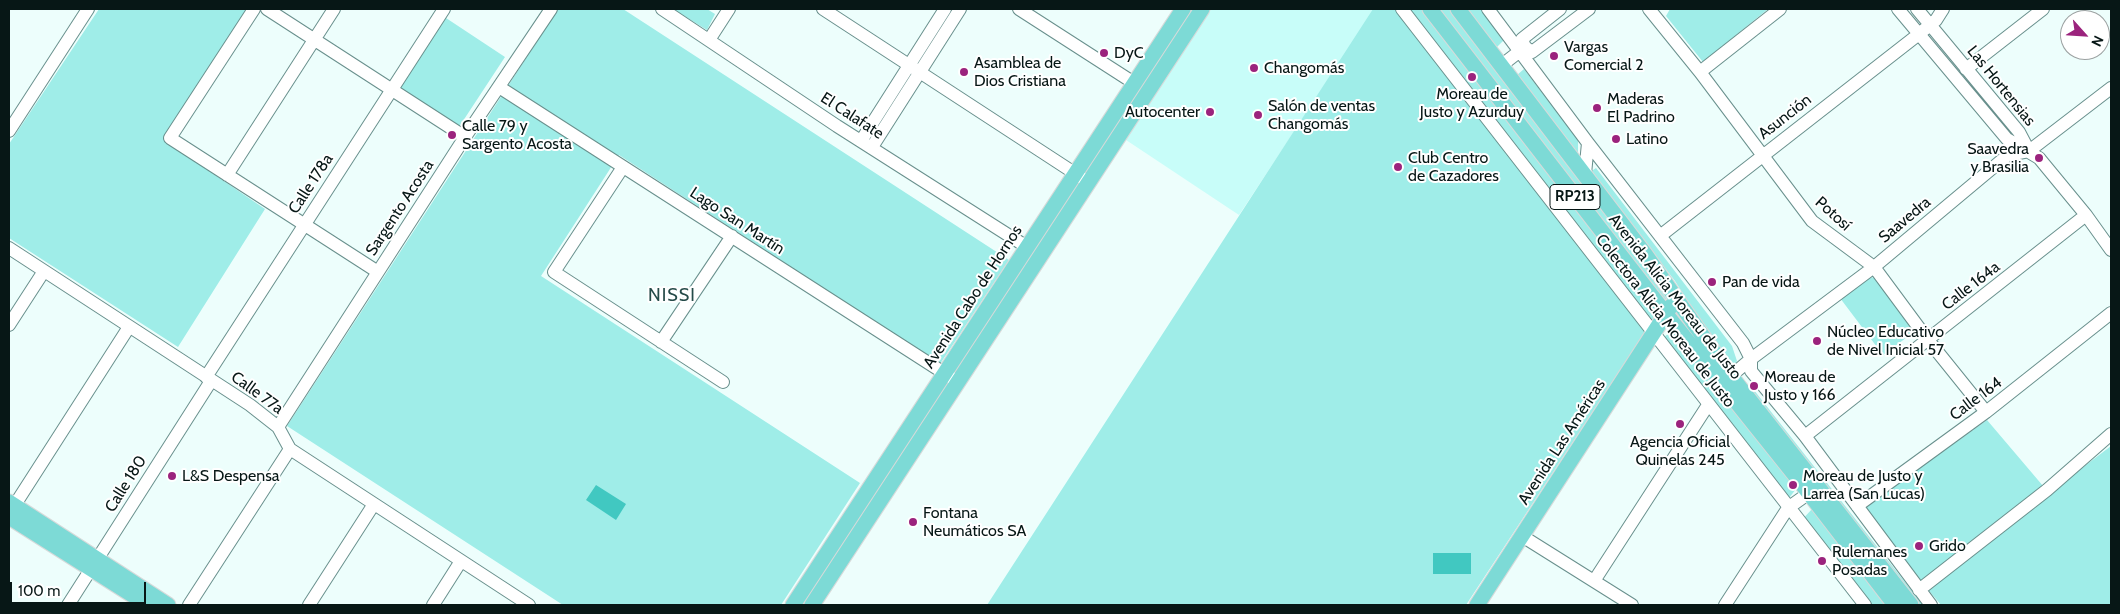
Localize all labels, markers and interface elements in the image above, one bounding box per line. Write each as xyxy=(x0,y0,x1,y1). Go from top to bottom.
north arrow xyxy=(2060,10,2110,60)
text: N xyxy=(2087,33,2108,50)
place label: Vargas Comercial 2 xyxy=(1564,37,1644,75)
street label: Las Hortensias xyxy=(1963,42,2039,130)
place label: DyC xyxy=(1114,43,1144,63)
marker: DyC xyxy=(1098,47,1110,59)
marker: Vargas Comercial 2 xyxy=(1548,50,1560,62)
place label: Asamblea de Dios Cristiana xyxy=(974,53,1066,91)
place label: Changomás xyxy=(1264,58,1344,78)
marker: Changomás xyxy=(1248,62,1260,74)
marker: Asamblea de Dios Cristiana xyxy=(958,66,970,78)
marker: Moreau de Justo y Azurduy xyxy=(1466,71,1478,83)
place label: Moreau de Justo y Azurduy xyxy=(1420,84,1524,122)
street label: El Calafate xyxy=(817,89,887,143)
place label: Maderas El Padrino xyxy=(1607,89,1675,127)
street label: Asunción xyxy=(1755,90,1815,144)
place label: Salón de ventas Changomás xyxy=(1268,96,1375,134)
place label: Autocenter xyxy=(1125,102,1200,122)
marker: Maderas El Padrino xyxy=(1591,102,1603,114)
marker: Autocenter xyxy=(1204,106,1216,118)
marker: Salón de ventas Changomás xyxy=(1252,109,1264,121)
place label: Calle 79 y Sargento Acosta xyxy=(462,116,572,154)
marker: Calle 79 y Sargento Acosta xyxy=(446,129,458,141)
place label: Latino xyxy=(1626,129,1668,149)
marker: Latino xyxy=(1610,133,1622,145)
place label: Saavedra y Brasilia xyxy=(1967,139,2029,177)
place label: Club Centro de Cazadores xyxy=(1408,148,1499,186)
street label: Calle 178a xyxy=(285,150,337,218)
marker: Saavedra y Brasilia xyxy=(2033,152,2045,164)
street label: Sargento Acosta xyxy=(362,157,438,259)
marker: Club Centro de Cazadores xyxy=(1392,161,1404,173)
street label: Lago San Martín xyxy=(686,183,788,259)
road number: RP213 xyxy=(1550,184,1600,210)
street label: Potosí xyxy=(1811,193,1855,235)
street label: Saavedra xyxy=(1875,193,1935,247)
street label: Avenida Alicia Moreau de Justo xyxy=(1604,210,1746,384)
street label: Avenida Cabo de Hornos xyxy=(920,222,1026,372)
street label: Colectora Alicia Moreau de Justo xyxy=(1591,230,1739,412)
street label: Calle 164a xyxy=(1938,257,2004,315)
place label: Pan de vida xyxy=(1722,272,1800,292)
marker: Pan de vida xyxy=(1706,276,1718,288)
district label: NISSI xyxy=(647,285,697,307)
place label: Núcleo Educativo de Nivel Inicial 57 xyxy=(1827,322,1944,360)
marker: Núcleo Educativo de Nivel Inicial 57 xyxy=(1811,335,1823,347)
place label: Moreau de Justo y 166 xyxy=(1764,367,1836,405)
street label: Calle 77a xyxy=(227,368,287,418)
street label: Calle 164 xyxy=(1946,373,2006,425)
street label: Avenida Las Américas xyxy=(1514,376,1610,508)
marker: Moreau de Justo y 166 xyxy=(1748,380,1760,392)
marker: Agencia Oficial Quinelas 245 xyxy=(1674,418,1686,430)
place label: Agencia Oficial Quinelas 245 xyxy=(1630,432,1730,470)
street label: Calle 180 xyxy=(101,452,151,516)
place label: L&S Despensa xyxy=(182,466,279,486)
place label: Moreau de Justo y Larrea (San Lucas) xyxy=(1803,466,1925,504)
marker: L&S Despensa xyxy=(166,470,178,482)
marker: Moreau de Justo y Larrea (San Lucas) xyxy=(1787,479,1799,491)
place label: Fontana Neumáticos SA xyxy=(923,503,1026,541)
marker: Fontana Neumáticos SA xyxy=(907,516,919,528)
place label: Grido xyxy=(1929,536,1966,556)
marker: Grido xyxy=(1913,540,1925,552)
place label: Rulemanes Posadas xyxy=(1832,542,1907,580)
marker: Rulemanes Posadas xyxy=(1816,555,1828,567)
scale bar xyxy=(12,572,149,604)
text: 100 m xyxy=(18,582,60,600)

